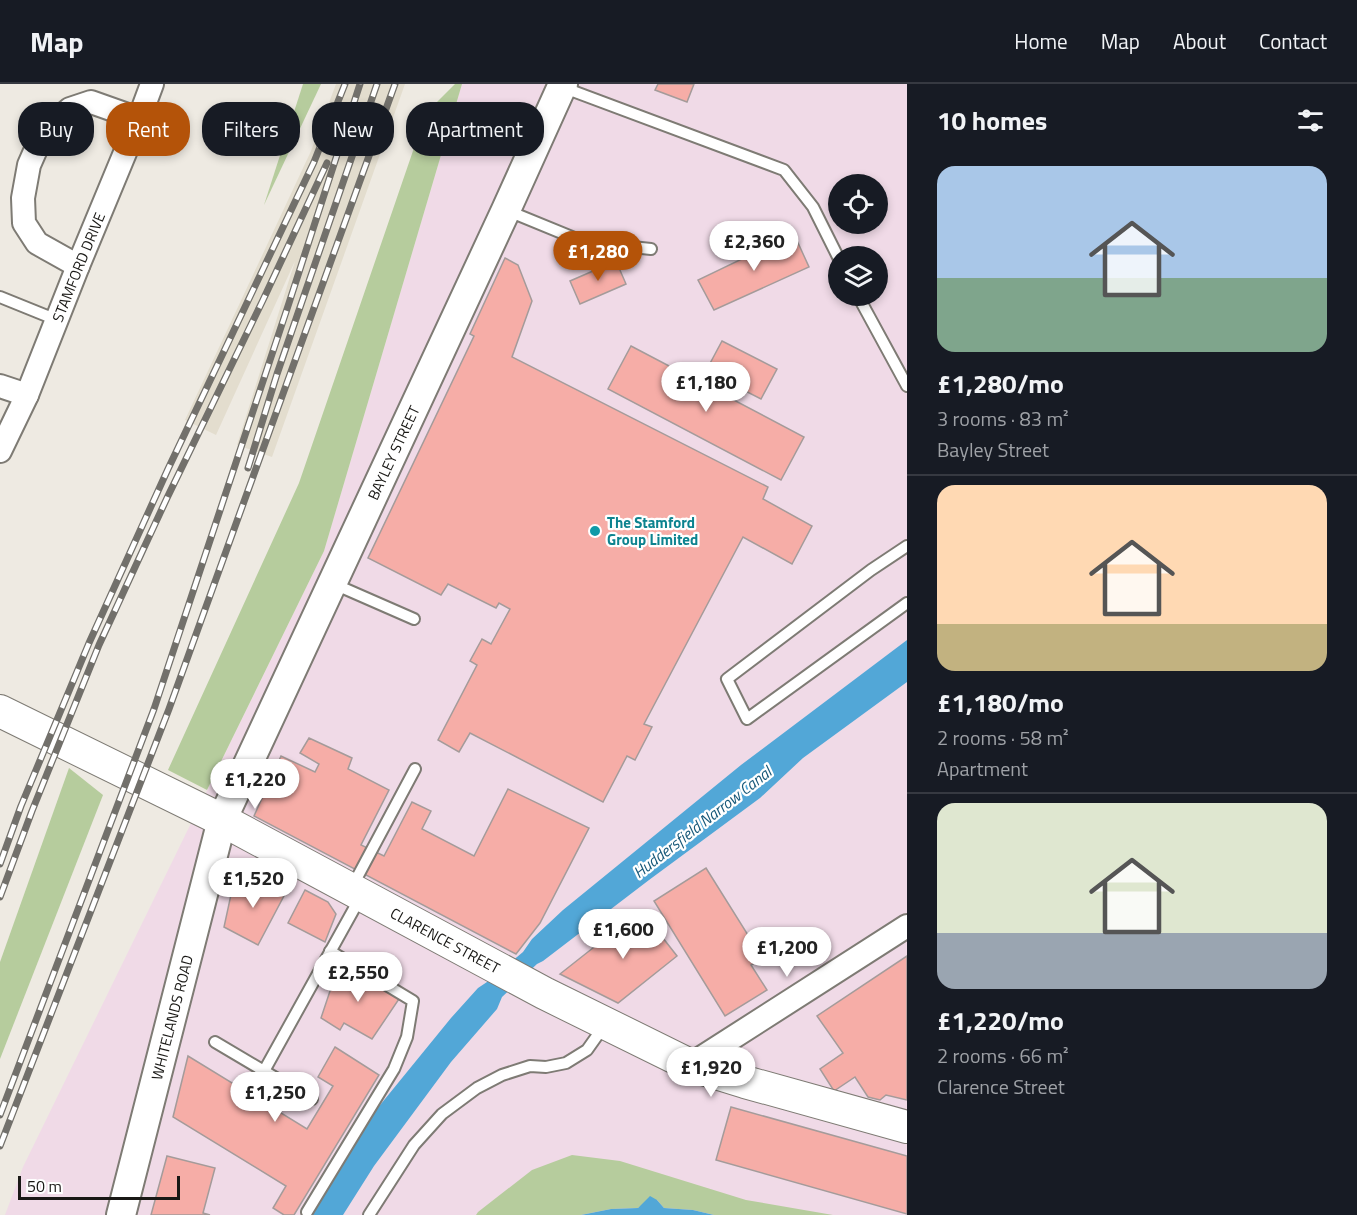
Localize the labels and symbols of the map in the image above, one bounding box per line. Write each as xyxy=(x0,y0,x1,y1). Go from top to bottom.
street label: STAMFORD DRIVE xyxy=(46,209,111,325)
pin: £2,360 xyxy=(705,221,803,272)
pin: £1,280 xyxy=(549,231,647,282)
pin: £1,180 xyxy=(657,362,755,413)
street label: BAYLEY STREET xyxy=(361,401,425,504)
place label: The Stamford Group Limited xyxy=(607,511,698,551)
marker: The Stamford Group Limited xyxy=(588,524,602,538)
pin: £1,220 xyxy=(206,759,304,810)
water label: Huddersfield Narrow Canal xyxy=(628,759,778,884)
pin: £1,520 xyxy=(204,858,302,909)
street label: CLARENCE STREET xyxy=(386,901,505,979)
pin: £1,600 xyxy=(574,909,672,960)
pin: £1,200 xyxy=(738,927,836,978)
street label: WHITELANDS ROAD xyxy=(144,952,199,1082)
pin: £2,550 xyxy=(309,952,407,1003)
pin: £1,920 xyxy=(662,1047,760,1098)
pin: £1,250 xyxy=(226,1072,324,1123)
scale bar xyxy=(18,1173,180,1200)

